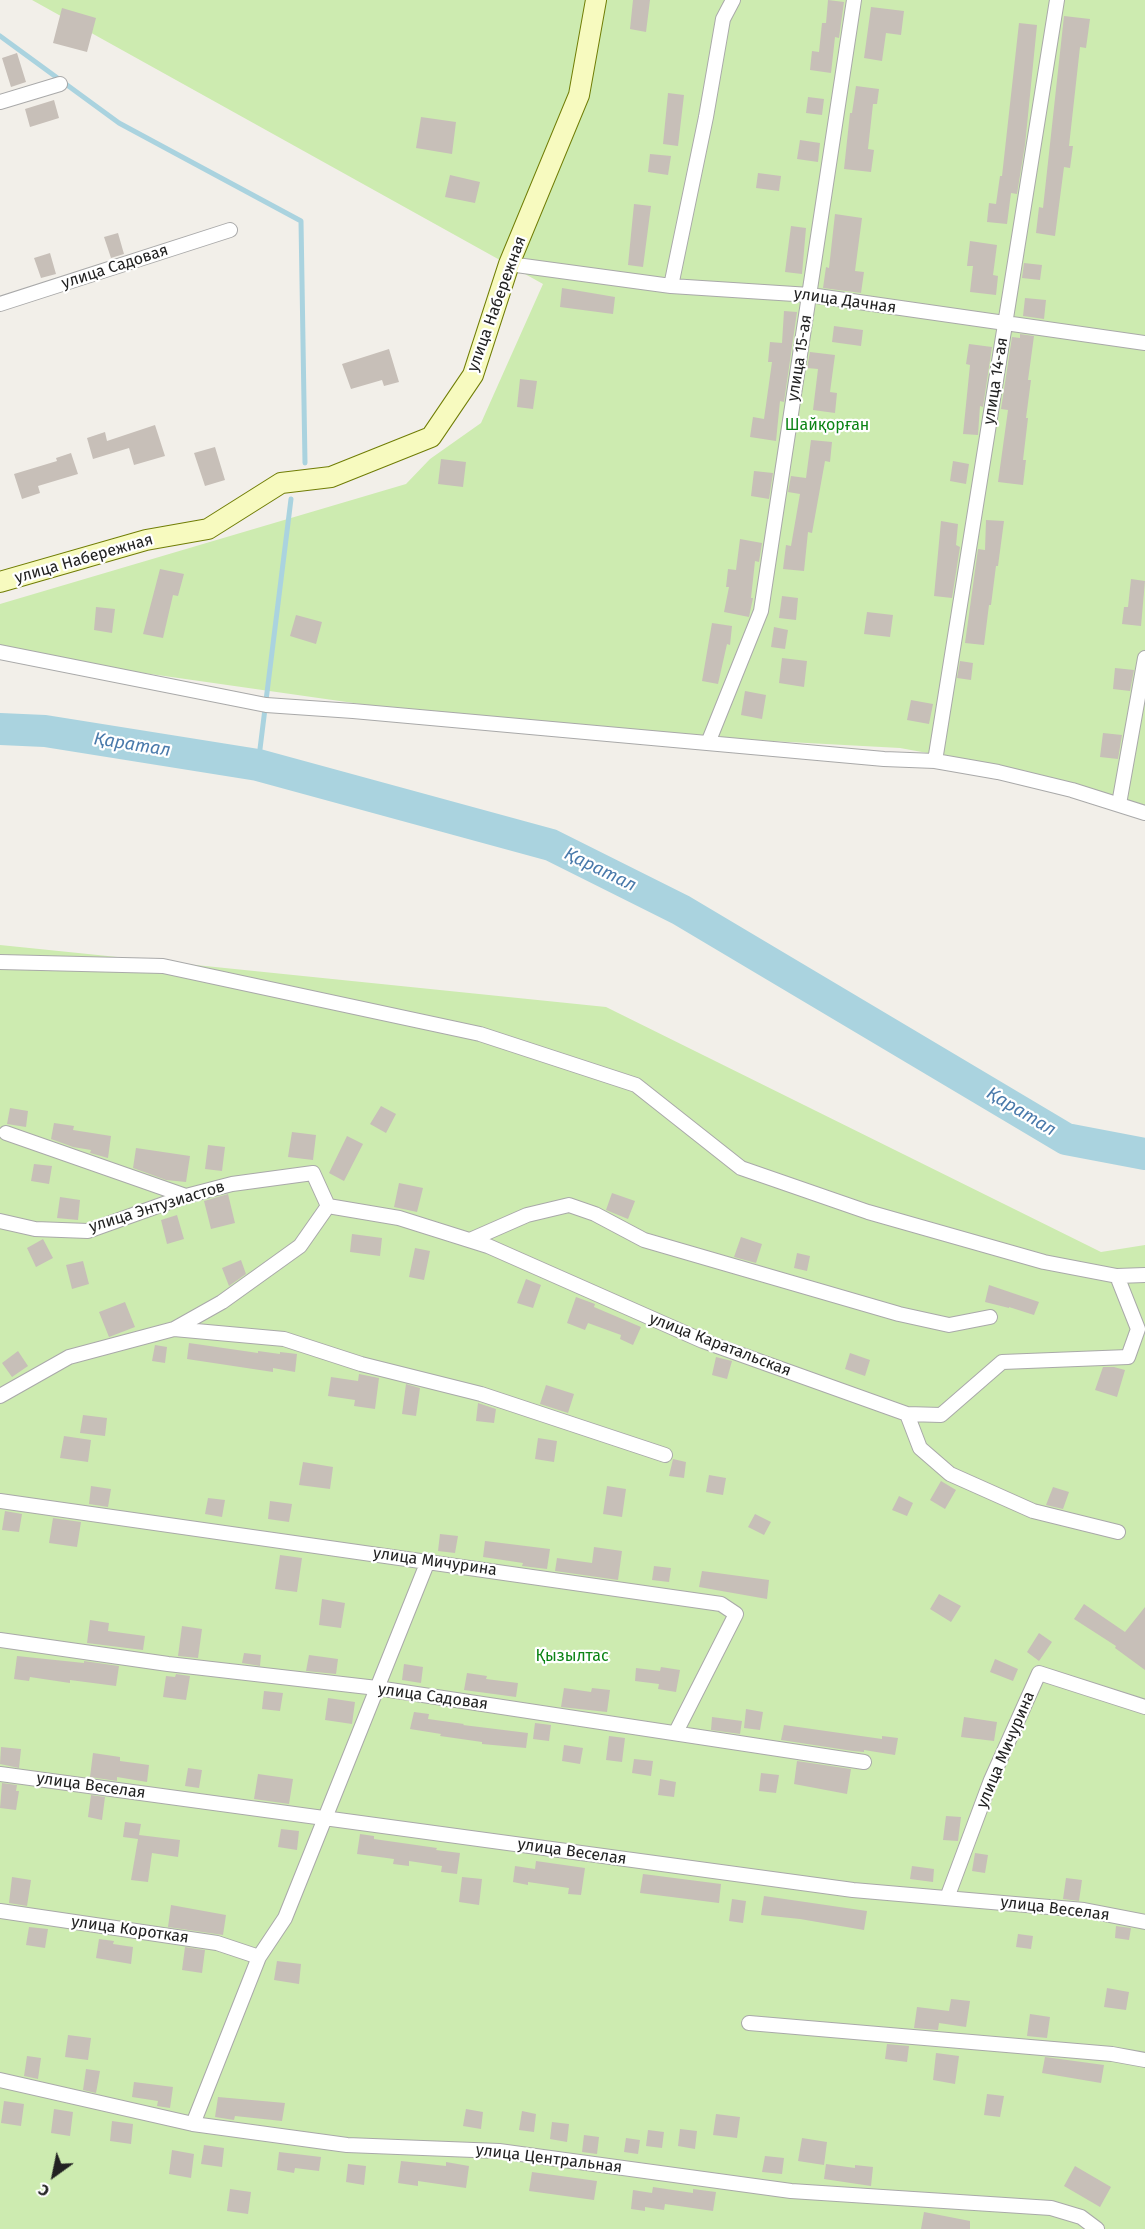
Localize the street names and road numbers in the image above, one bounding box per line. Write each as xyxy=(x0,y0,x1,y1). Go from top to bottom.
street label: улица Набережная xyxy=(464,234,530,374)
street label: улица Садовая xyxy=(59,241,171,293)
street label: улица Дачная xyxy=(793,284,897,318)
street label: улица 15-ая xyxy=(784,313,816,403)
street label: улица 14-ая xyxy=(980,336,1012,426)
street label: улица Набережная xyxy=(13,530,155,588)
street label: улица Энтузиастов xyxy=(87,1177,227,1237)
street label: улица Каратальская xyxy=(646,1309,794,1381)
street label: улица Мичурина xyxy=(372,1544,498,1580)
street label: улица Садовая xyxy=(377,1680,489,1714)
street label: улица Мичурина xyxy=(973,1689,1039,1811)
street label: улица Веселая xyxy=(35,1769,147,1803)
street label: улица Веселая xyxy=(516,1835,628,1869)
street label: улица Веселая xyxy=(999,1893,1111,1925)
street label: улица Короткая xyxy=(70,1912,190,1948)
street label: улица Центральная xyxy=(475,2140,623,2178)

